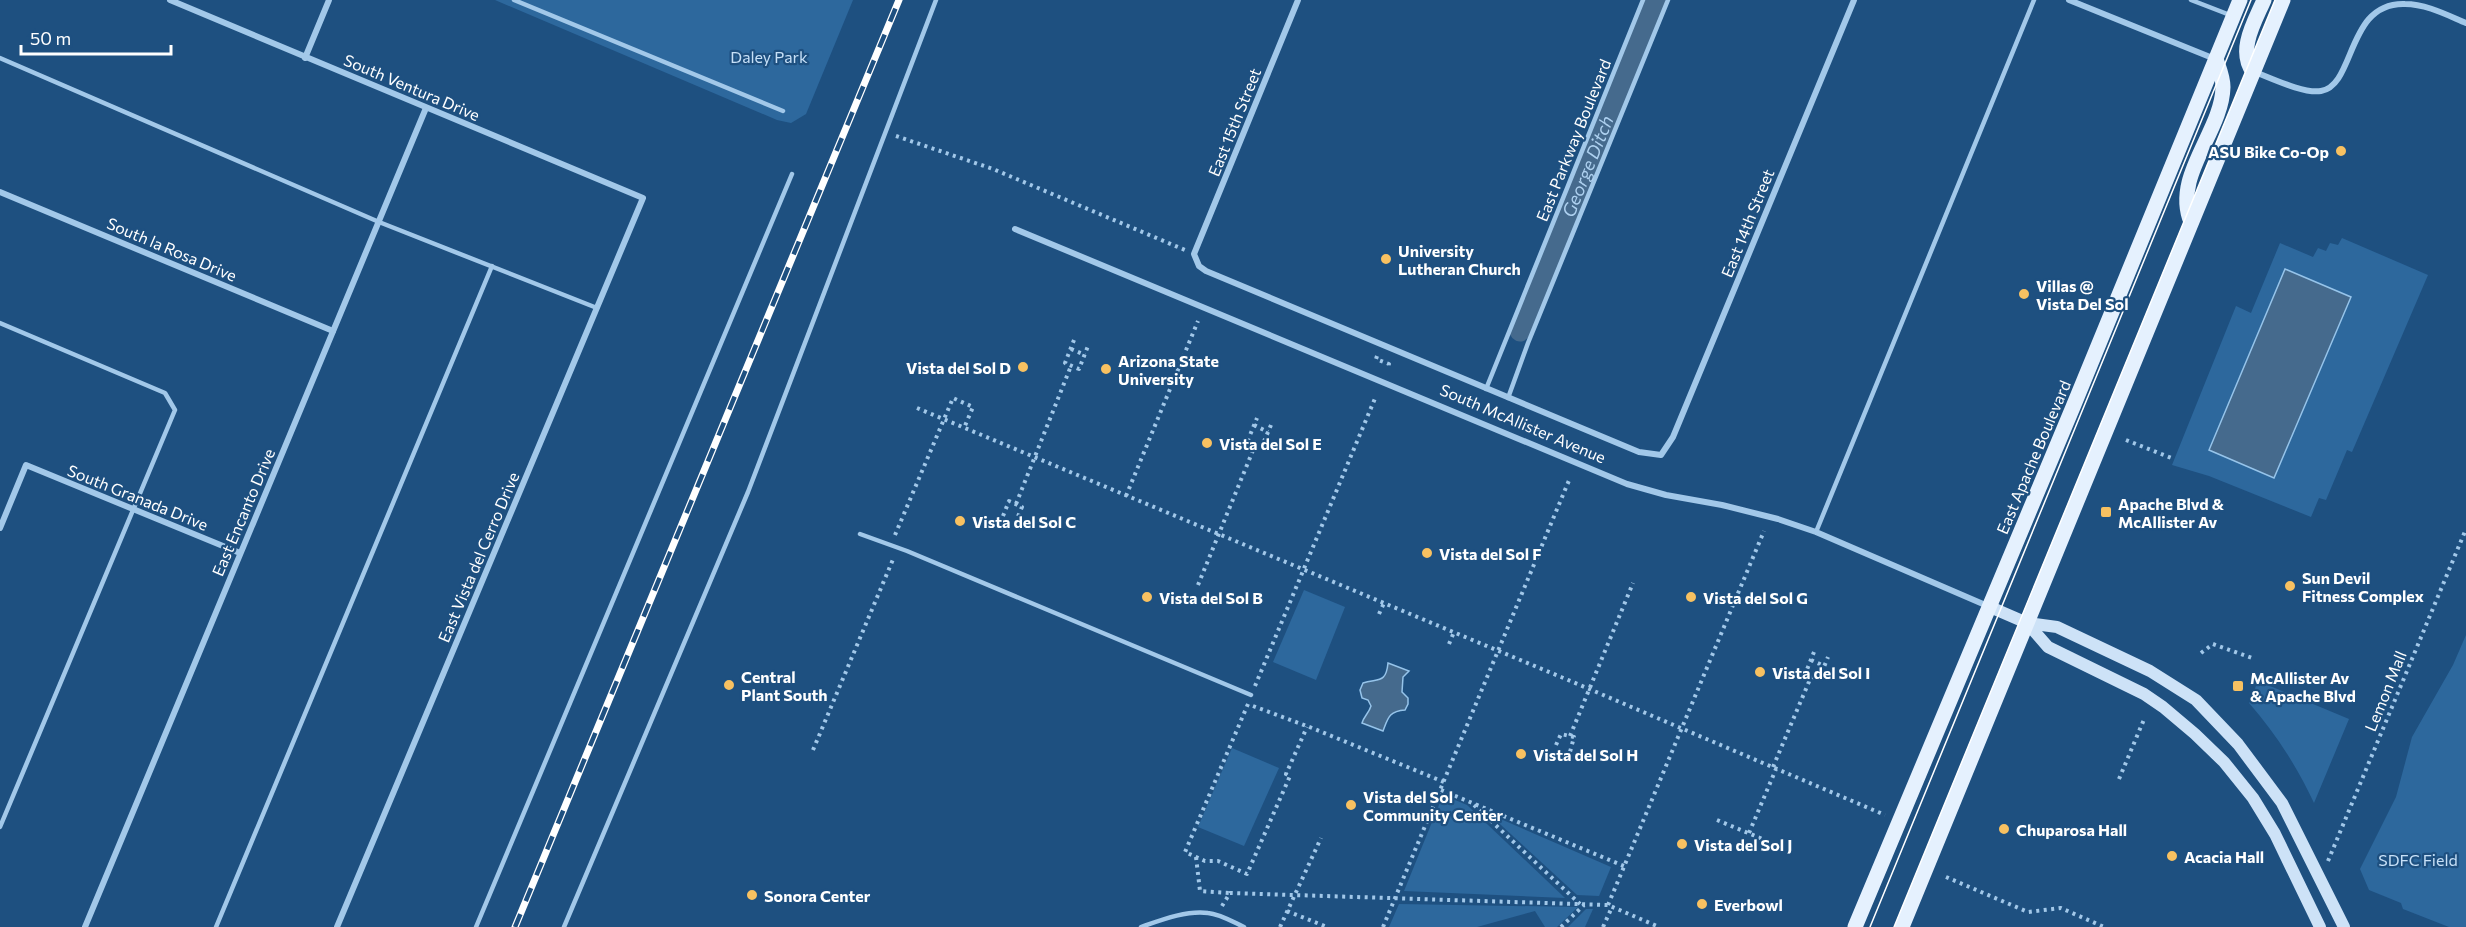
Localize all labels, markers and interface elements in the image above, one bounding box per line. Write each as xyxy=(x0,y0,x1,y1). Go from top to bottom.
scale bar xyxy=(21,18,171,56)
text: 50 m xyxy=(30,27,71,49)
park label: Daley Park xyxy=(730,47,808,66)
street label: South Ventura Drive xyxy=(341,50,483,124)
street label: East Parkway Boulevard xyxy=(1532,56,1614,224)
street label: East 15th Street xyxy=(1204,65,1264,179)
water label: George Ditch xyxy=(1557,112,1618,220)
place label: ASU Bike Co-Op xyxy=(2208,142,2329,161)
marker: ASU Bike Co-Op xyxy=(2334,144,2348,158)
street label: East 14th Street xyxy=(1717,166,1778,280)
street label: South la Rosa Drive xyxy=(104,213,240,285)
place label: University Lutheran Church xyxy=(1398,241,1521,278)
marker: University Lutheran Church xyxy=(1379,252,1393,266)
place label: Villas @ Vista Del Sol xyxy=(2036,276,2129,313)
marker: Villas @ Vista Del Sol xyxy=(2017,287,2031,301)
place label: Arizona State University xyxy=(1118,351,1219,388)
place label: Vista del Sol D xyxy=(906,358,1011,377)
marker: Vista del Sol D xyxy=(1016,360,1030,374)
marker: Arizona State University xyxy=(1099,362,1113,376)
street label: East Apache Boulevard xyxy=(1992,377,2074,537)
street label: South McAllister Avenue xyxy=(1437,379,1609,467)
place label: Vista del Sol E xyxy=(1219,434,1322,453)
marker: Vista del Sol E xyxy=(1200,436,1214,450)
street label: East Encanto Drive xyxy=(208,445,278,579)
street label: South Granada Drive xyxy=(65,460,211,534)
street label: East Vista del Cerro Drive xyxy=(433,469,523,645)
place label: Apache Blvd & McAllister Av xyxy=(2118,494,2225,531)
marker: Apache Blvd & McAllister Av xyxy=(2099,505,2113,519)
place label: Vista del Sol C xyxy=(972,512,1076,531)
marker: Vista del Sol C xyxy=(953,514,967,528)
place label: Vista del Sol F xyxy=(1439,544,1541,563)
marker: Vista del Sol F xyxy=(1420,546,1434,560)
place label: Sun Devil Fitness Complex xyxy=(2302,568,2424,605)
marker: Sun Devil Fitness Complex xyxy=(2283,579,2297,593)
place label: Vista del Sol B xyxy=(1159,588,1263,607)
place label: Vista del Sol G xyxy=(1703,588,1808,607)
marker: Vista del Sol B xyxy=(1140,590,1154,604)
marker: Vista del Sol G xyxy=(1684,590,1698,604)
street label: Lemon Mall xyxy=(2360,648,2410,734)
place label: Vista del Sol I xyxy=(1772,663,1870,682)
marker: Vista del Sol I xyxy=(1753,665,1767,679)
place label: Central Plant South xyxy=(741,667,828,704)
place label: McAllister Av & Apache Blvd xyxy=(2250,668,2356,705)
marker: Central Plant South xyxy=(722,678,736,692)
marker: McAllister Av & Apache Blvd xyxy=(2231,679,2245,693)
place label: Vista del Sol H xyxy=(1533,745,1638,764)
marker: Vista del Sol H xyxy=(1514,747,1528,761)
place label: Vista del Sol Community Center xyxy=(1363,787,1504,824)
marker: Vista del Sol Community Center xyxy=(1344,798,1358,812)
place label: Chuparosa Hall xyxy=(2016,820,2127,839)
marker: Chuparosa Hall xyxy=(1997,822,2011,836)
place label: Vista del Sol J xyxy=(1694,835,1792,854)
marker: Vista del Sol J xyxy=(1675,837,1689,851)
place label: Acacia Hall xyxy=(2184,847,2264,866)
marker: Acacia Hall xyxy=(2165,849,2179,863)
park label: SDFC Field xyxy=(2378,850,2458,869)
place label: Sonora Center xyxy=(764,886,871,905)
marker: Sonora Center xyxy=(745,888,759,902)
place label: Everbowl xyxy=(1714,895,1783,914)
marker: Everbowl xyxy=(1695,897,1709,911)

